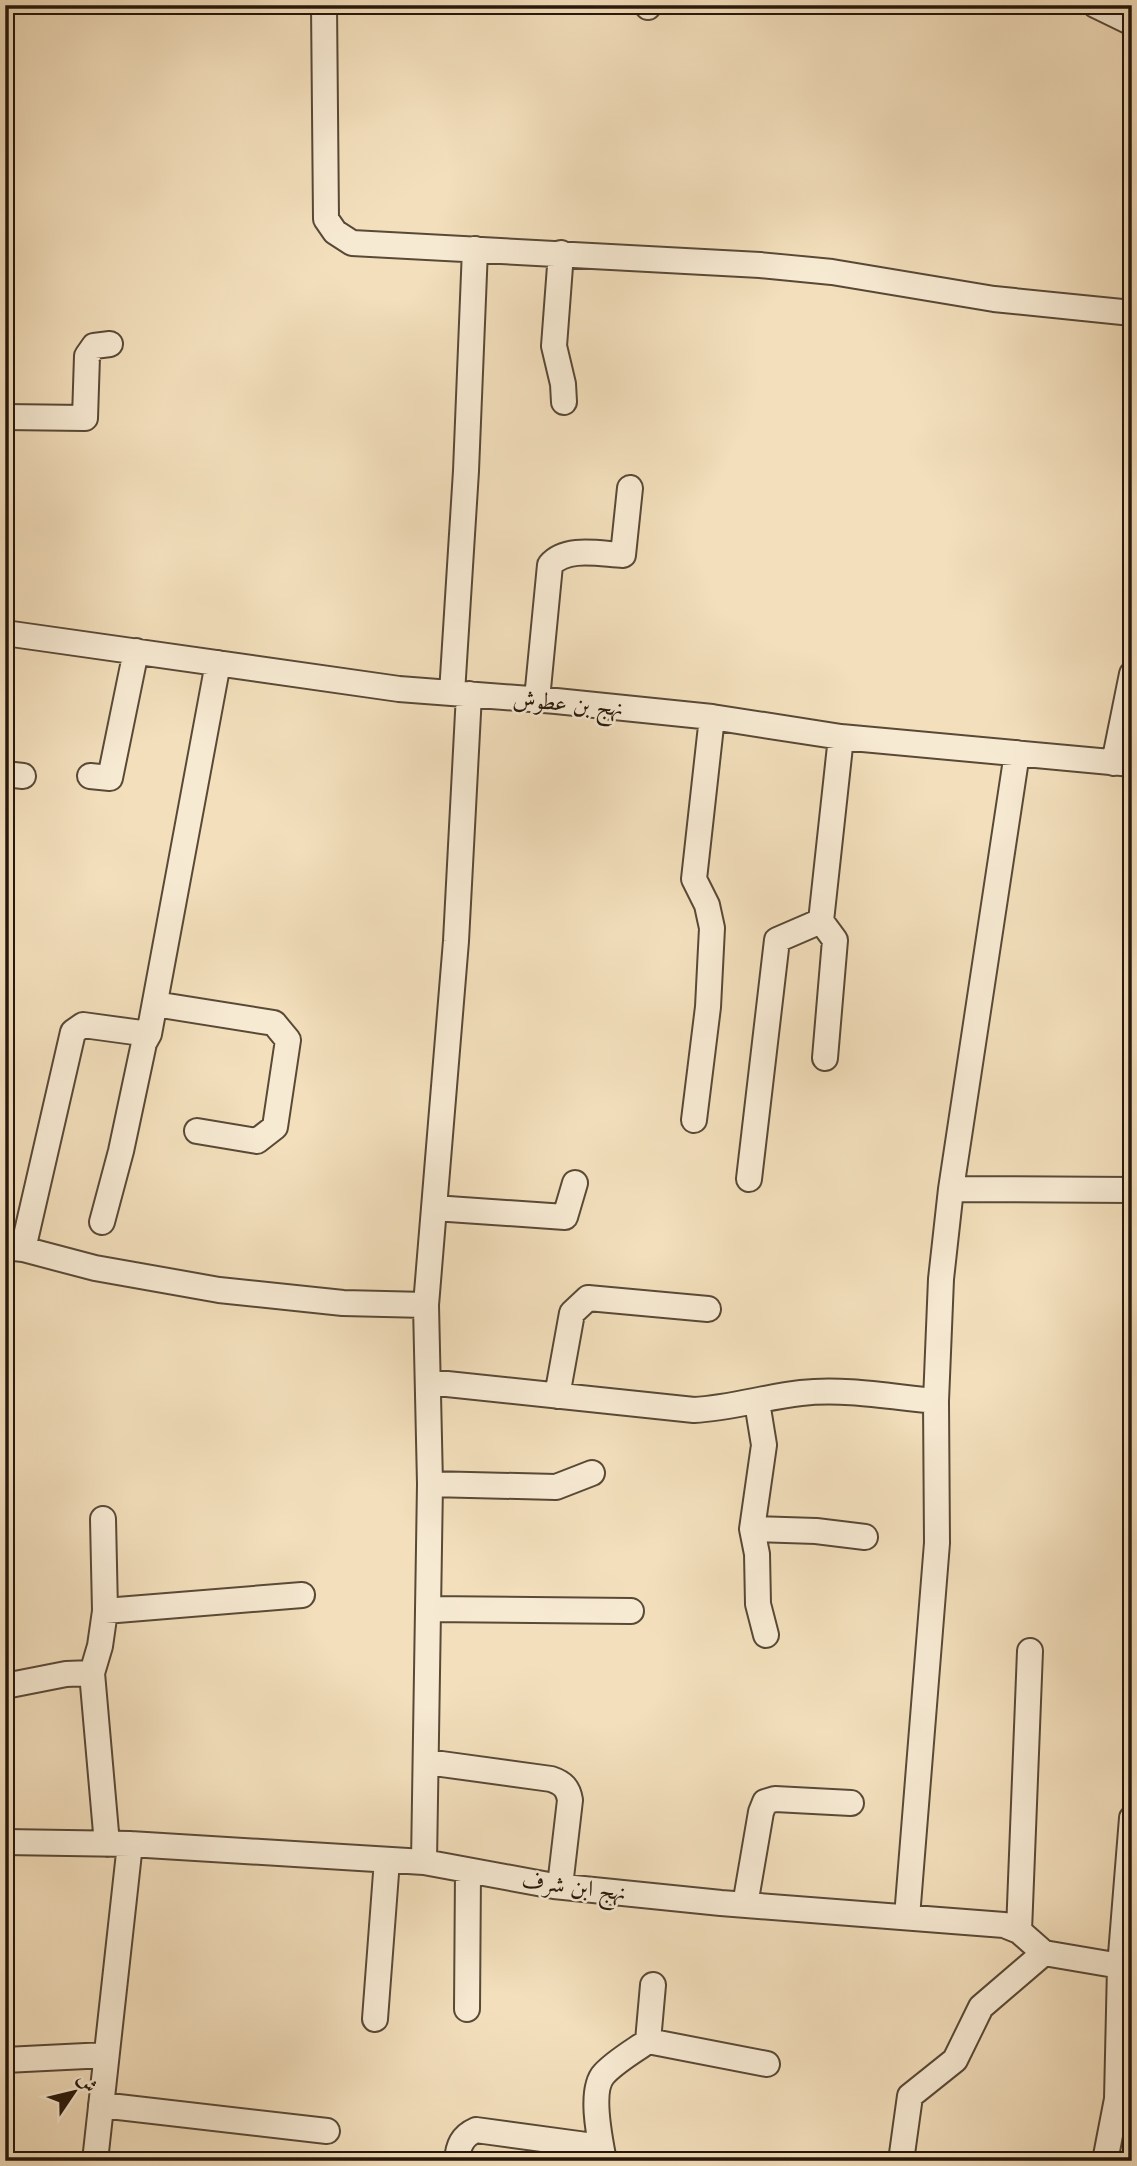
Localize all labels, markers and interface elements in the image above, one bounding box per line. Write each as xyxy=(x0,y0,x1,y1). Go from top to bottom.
street label: نهج بن عطوش xyxy=(511,684,624,729)
street label: نهج ابن شرف xyxy=(520,1866,628,1913)
north arrow xyxy=(38,2058,108,2128)
text: ش xyxy=(73,2068,102,2097)

